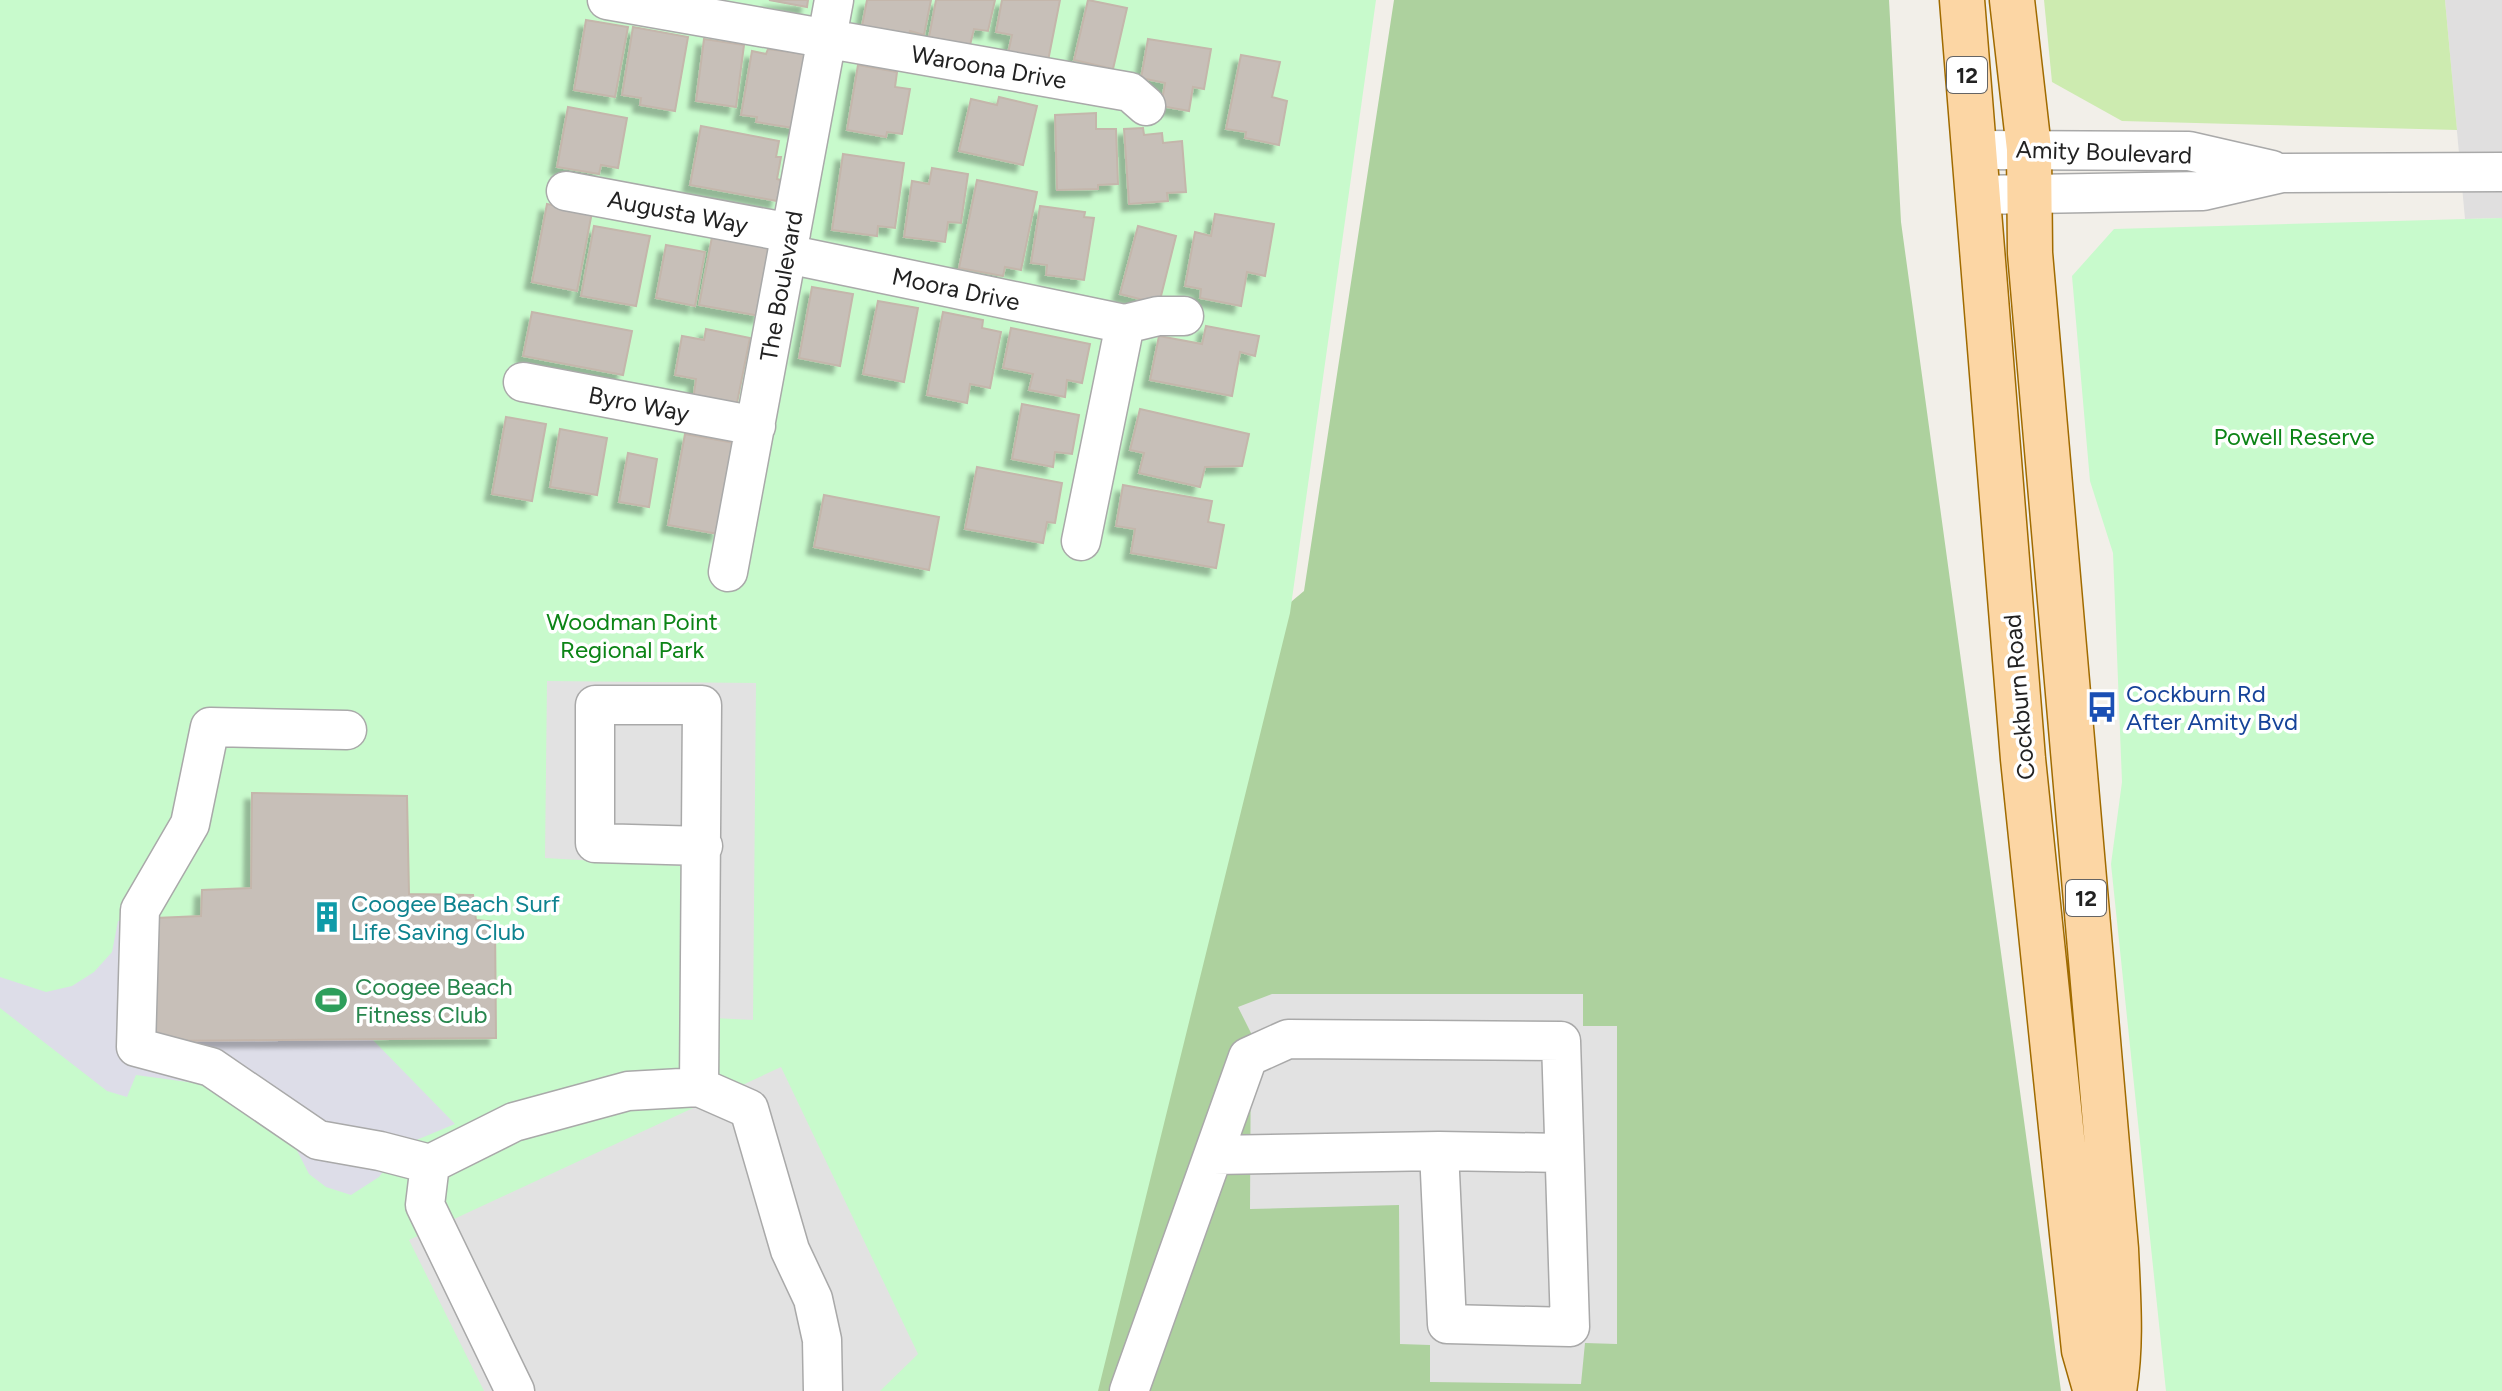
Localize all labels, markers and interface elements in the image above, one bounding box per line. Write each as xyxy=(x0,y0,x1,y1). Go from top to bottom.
street label: Waroona Drive xyxy=(909,39,1069,95)
road number: 12 xyxy=(1947,57,1987,93)
street label: Amity Boulevard xyxy=(2015,134,2193,170)
street label: Augusta Way xyxy=(605,184,751,240)
street label: The Boulevard xyxy=(753,208,809,364)
street label: Moora Drive xyxy=(889,261,1023,317)
street label: Byro Way xyxy=(586,380,692,428)
park label: Powell Reserve xyxy=(2213,422,2375,451)
park label: Woodman Point Regional Park xyxy=(546,607,718,664)
street label: Cockburn Road xyxy=(1997,613,2041,781)
place label: Cockburn Rd After Amity Bvd xyxy=(2126,679,2298,736)
bus stop icon: Cockburn Rd After Amity Bvd xyxy=(2085,690,2119,724)
road number: 12 xyxy=(2066,880,2106,916)
place label: Coogee Beach Surf Life Saving Club xyxy=(351,889,560,946)
building icon: Coogee Beach Surf Life Saving Club xyxy=(310,900,344,934)
place label: Coogee Beach Fitness Club xyxy=(355,972,513,1029)
sports icon: Coogee Beach Fitness Club xyxy=(314,983,348,1017)

